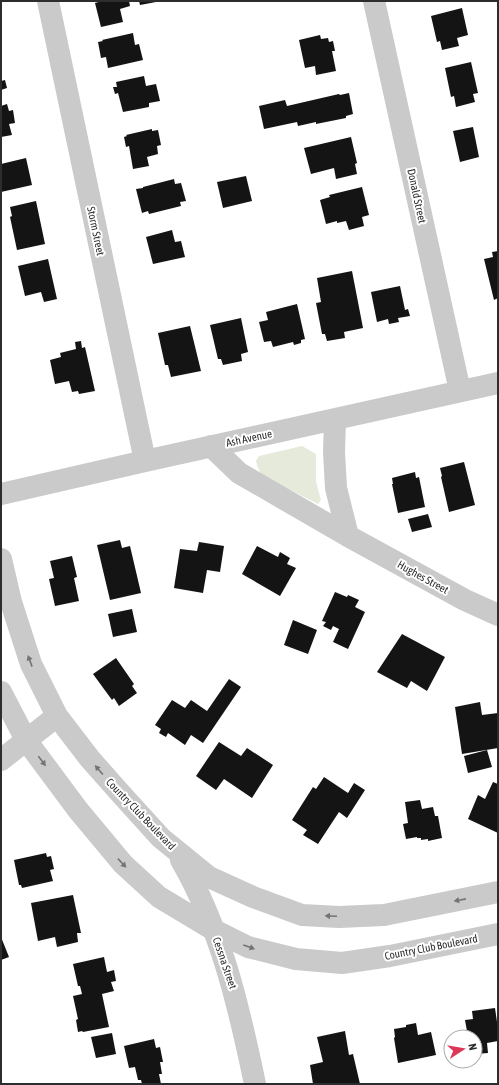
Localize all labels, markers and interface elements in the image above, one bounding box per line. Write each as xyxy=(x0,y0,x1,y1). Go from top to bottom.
street label: Donald Street xyxy=(405,168,429,224)
street label: Storm Street xyxy=(85,205,107,257)
street label: Ash Avenue xyxy=(225,427,273,449)
street label: Hughes Street xyxy=(395,558,451,596)
one-way arrow xyxy=(27,654,33,666)
one-way arrow xyxy=(37,756,46,767)
one-way arrow xyxy=(95,764,104,775)
street label: Country Club Boulevard xyxy=(104,776,178,852)
one-way arrow xyxy=(118,858,127,868)
one-way arrow xyxy=(454,897,466,903)
one-way arrow xyxy=(325,913,337,920)
street label: Country Club Boulevard xyxy=(383,932,479,962)
street label: Cessna Street xyxy=(211,936,239,990)
one-way arrow xyxy=(243,944,255,950)
north arrow xyxy=(443,1029,483,1069)
text: N xyxy=(466,1042,479,1051)

